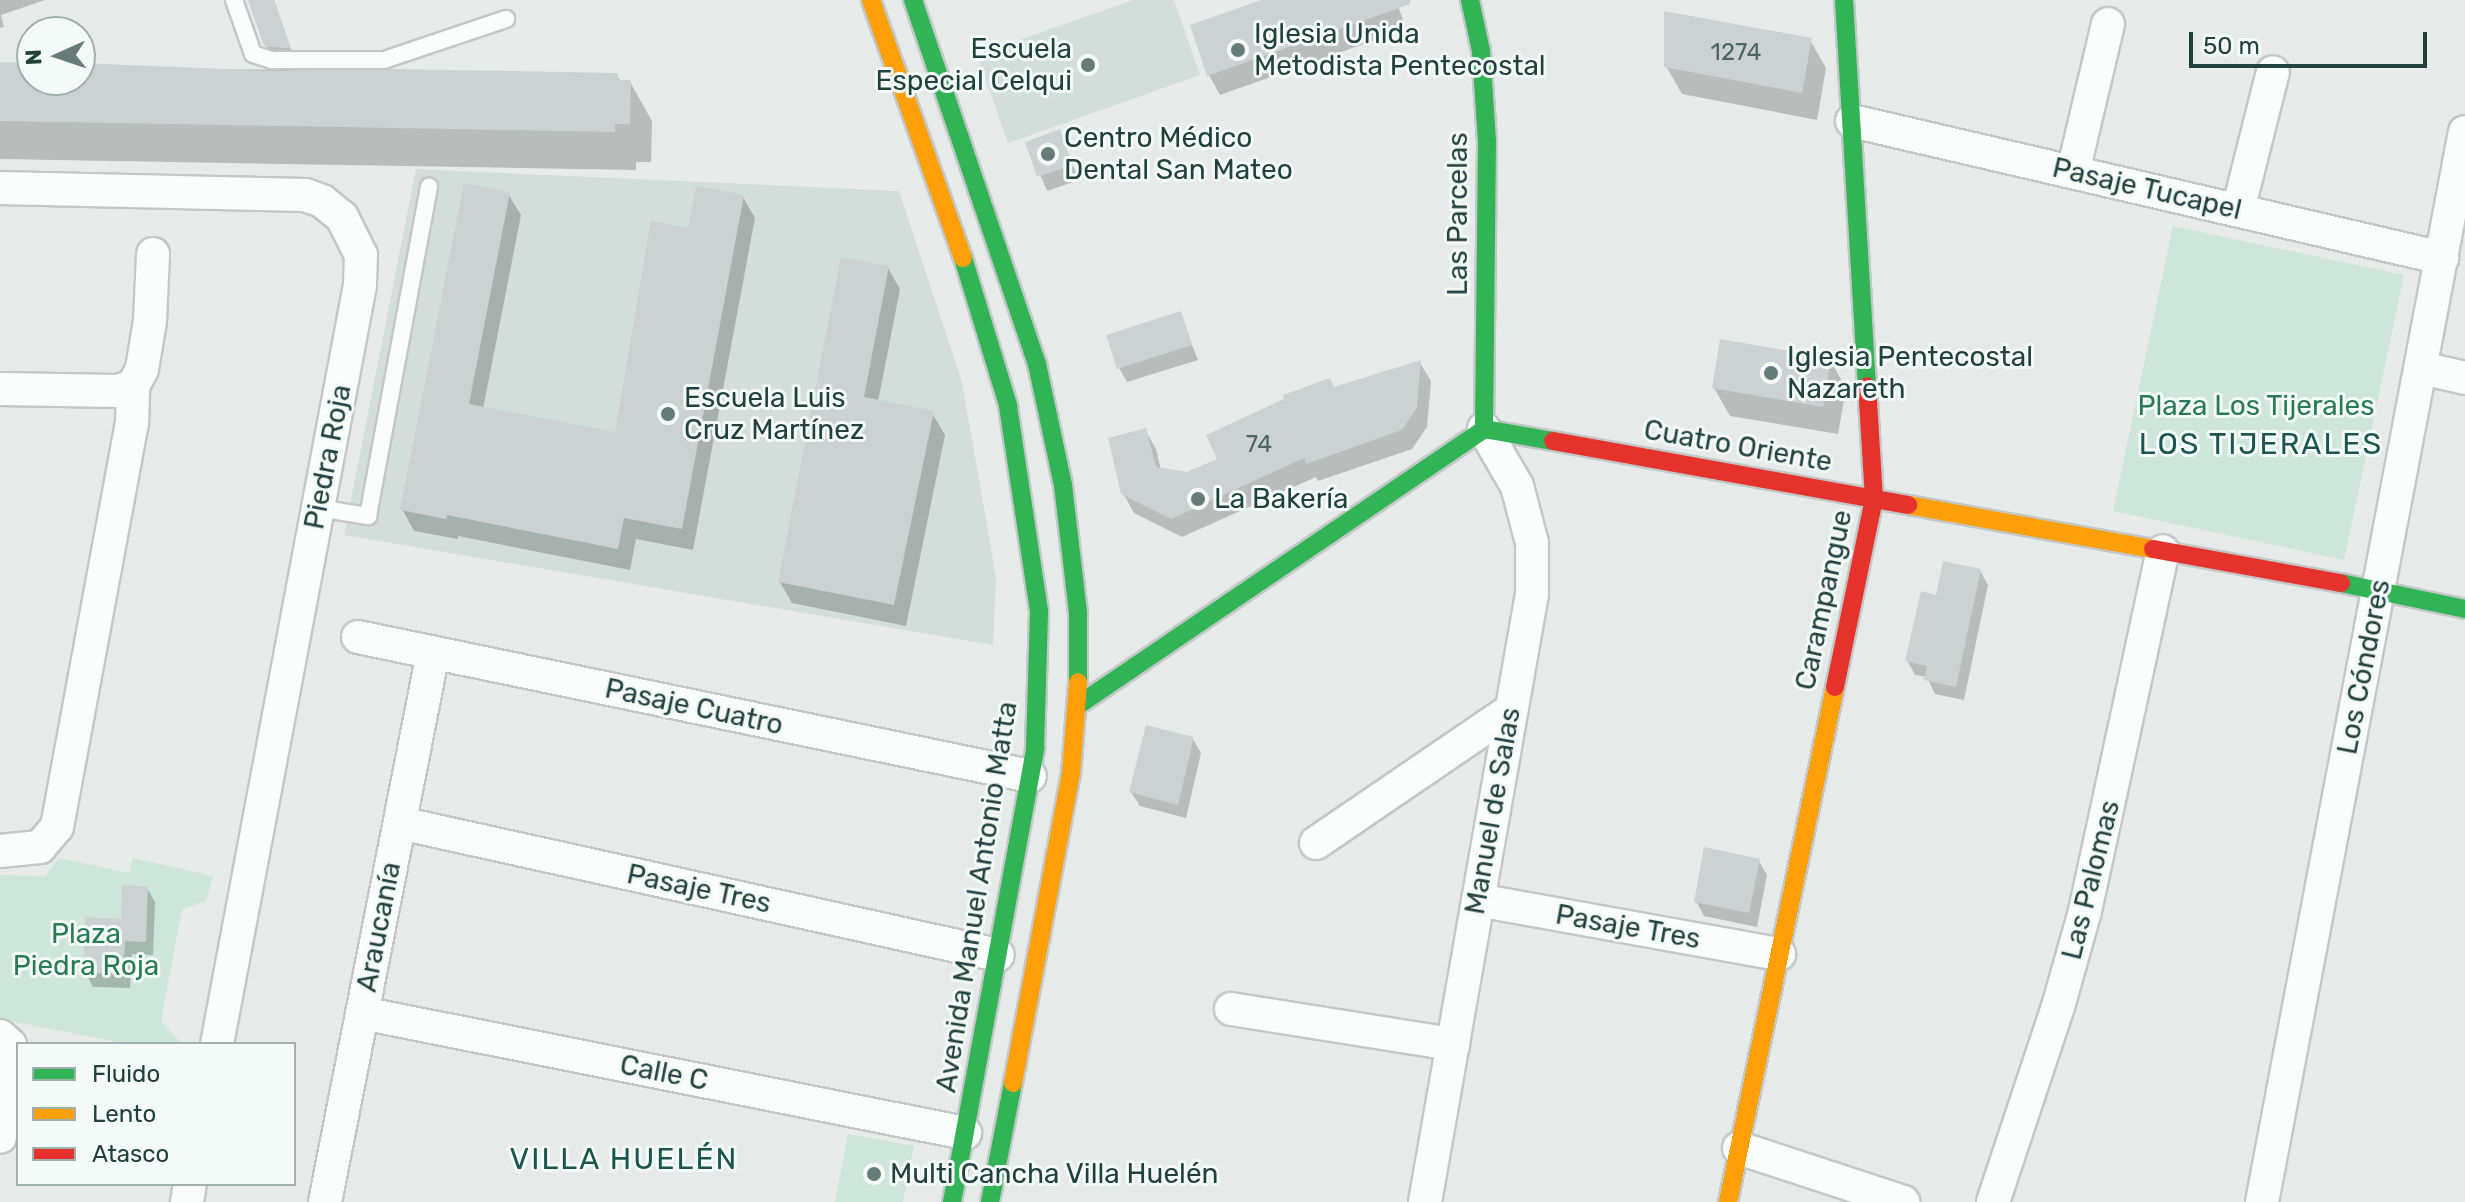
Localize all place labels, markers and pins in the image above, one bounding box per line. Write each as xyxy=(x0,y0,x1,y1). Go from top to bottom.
place label: Iglesia Unida Metodista Pentecostal xyxy=(1254,17,1546,83)
place label: Escuela Especial Celqui xyxy=(876,32,1072,98)
marker: Iglesia Unida Metodista Pentecostal xyxy=(1229,41,1247,59)
marker: Escuela Especial Celqui xyxy=(1079,56,1097,74)
place label: Centro Médico Dental San Mateo xyxy=(1064,121,1293,187)
marker: Centro Médico Dental San Mateo xyxy=(1039,145,1057,163)
place label: Iglesia Pentecostal Nazareth xyxy=(1787,340,2033,406)
marker: Iglesia Pentecostal Nazareth xyxy=(1762,364,1780,382)
place label: Escuela Luis Cruz Martínez xyxy=(684,381,864,447)
marker: Escuela Luis Cruz Martínez xyxy=(659,405,677,423)
place label: La Bakería xyxy=(1214,482,1349,516)
marker: La Bakería xyxy=(1189,490,1207,508)
place label: Multi Cancha Villa Huelén xyxy=(890,1157,1219,1191)
marker: Multi Cancha Villa Huelén xyxy=(865,1165,883,1183)

